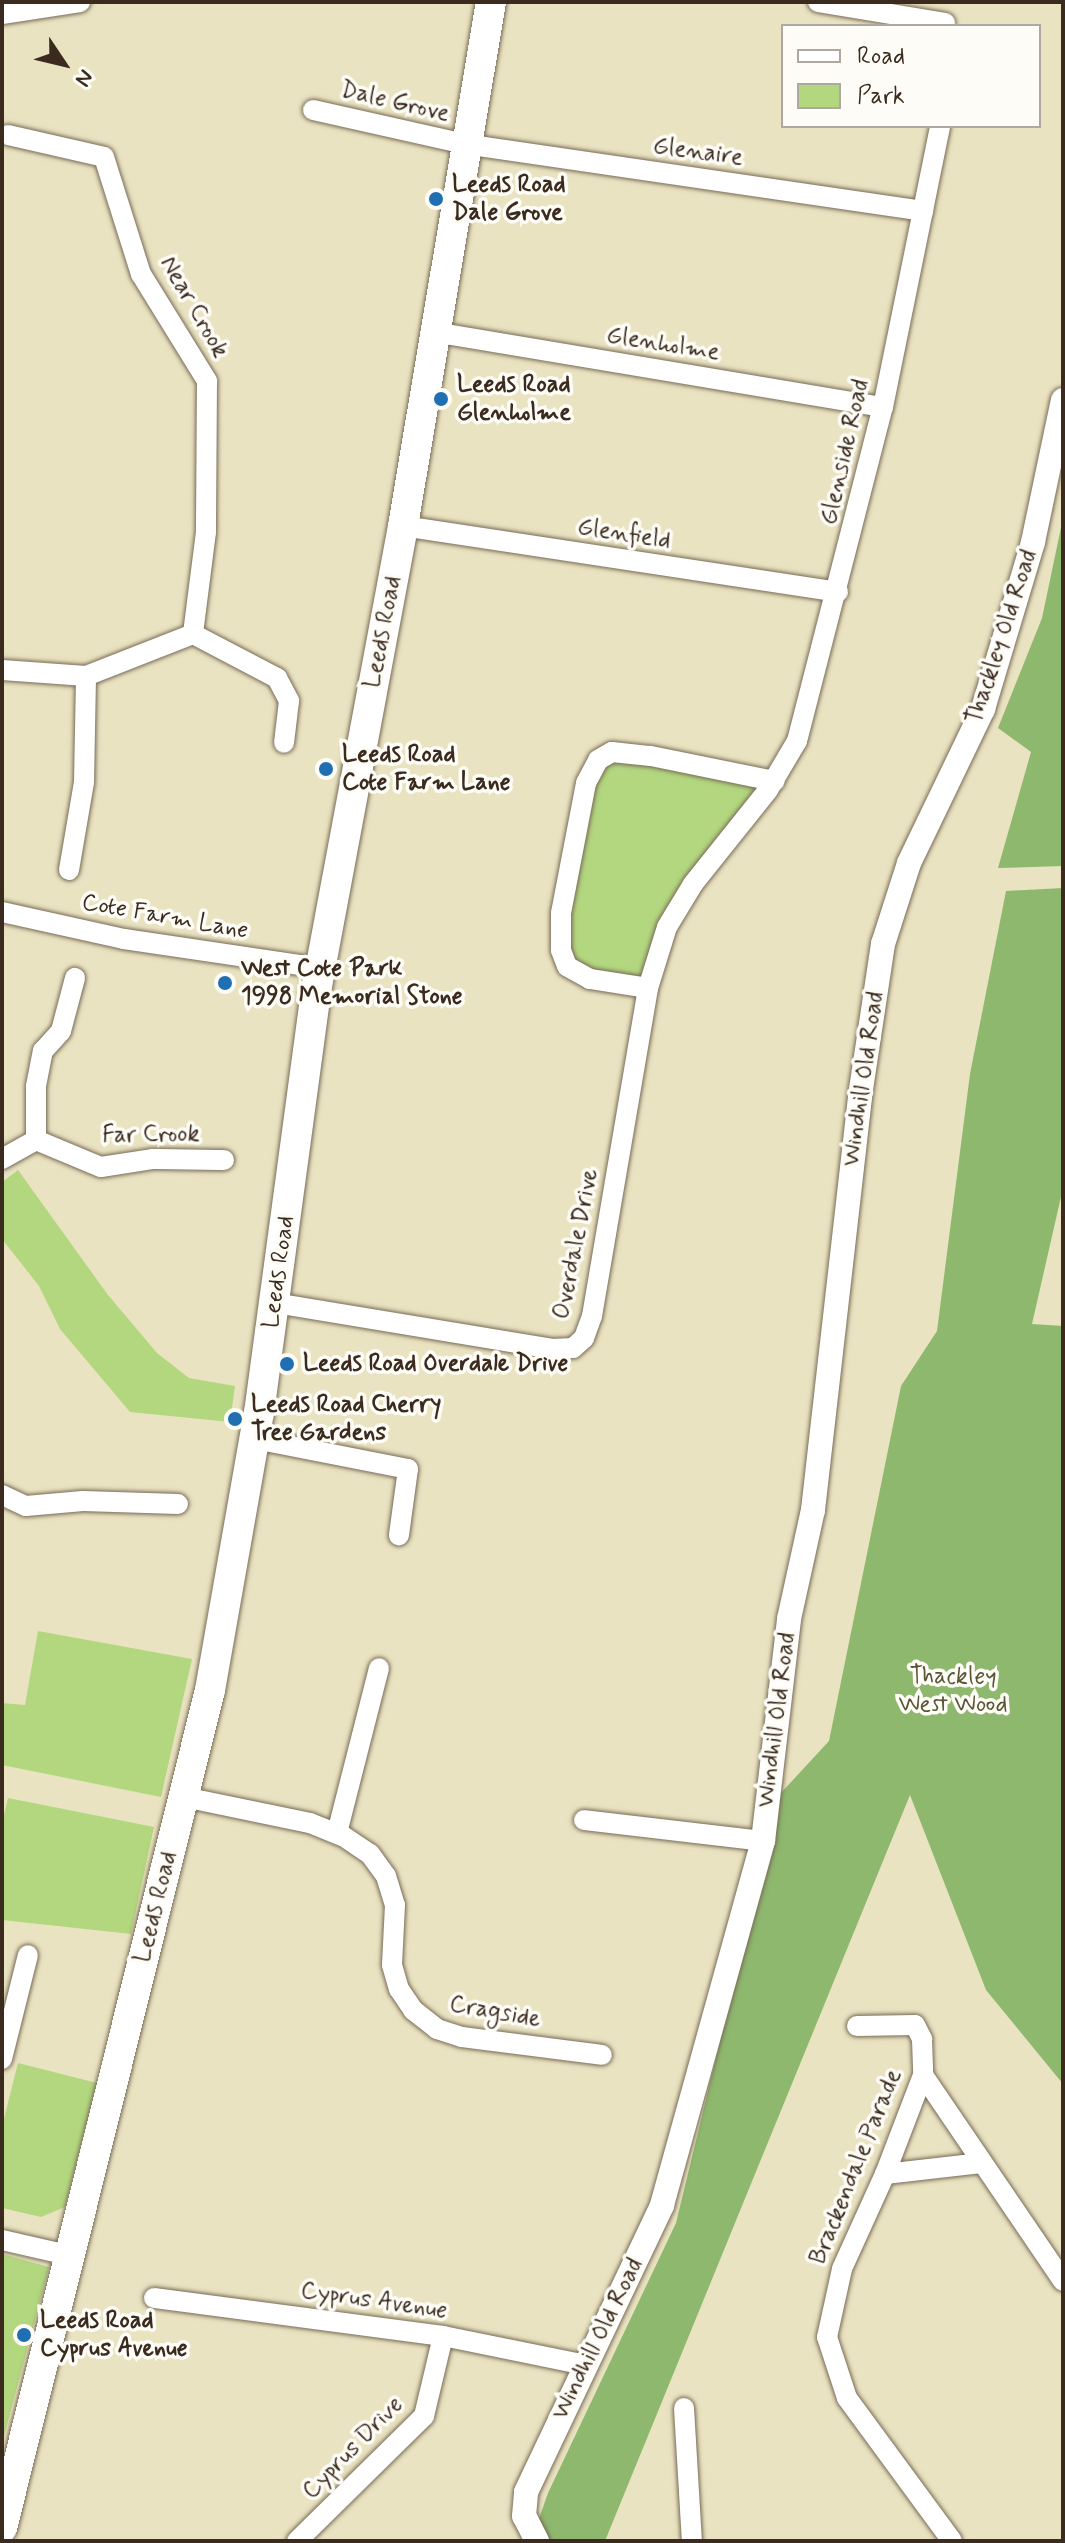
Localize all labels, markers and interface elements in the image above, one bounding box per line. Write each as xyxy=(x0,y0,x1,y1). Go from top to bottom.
north arrow xyxy=(24,24,104,104)
legend xyxy=(781,24,1041,128)
text: Road xyxy=(857,41,905,72)
text: N xyxy=(68,64,99,92)
street label: Dale Grove xyxy=(338,76,452,128)
text: Park xyxy=(857,81,905,112)
street label: Glenaire xyxy=(651,131,745,173)
place label: Leeds Road Dale Grove xyxy=(452,171,565,227)
marker: Leeds Road Dale Grove xyxy=(427,190,445,208)
street label: Near Crook xyxy=(153,250,235,364)
street label: Glenholme xyxy=(604,321,722,367)
place label: Leeds Road Glenholme xyxy=(457,371,571,427)
street label: Glenside Road xyxy=(814,377,876,527)
marker: Leeds Road Glenholme xyxy=(432,390,450,408)
street label: Glenfield xyxy=(575,512,673,556)
street label: Thackley Old Road xyxy=(960,546,1044,728)
street label: Leeds Road xyxy=(358,574,408,690)
place label: Leeds Road Cote Farm Lane xyxy=(342,741,512,797)
marker: Leeds Road Cote Farm Lane xyxy=(317,760,335,778)
street label: Cote Farm Lane xyxy=(79,888,251,946)
place label: West Cote Park 1998 Memorial Stone xyxy=(241,955,468,1011)
marker: West Cote Park 1998 Memorial Stone xyxy=(216,974,234,992)
street label: Windhill Old Road xyxy=(837,990,891,1168)
street label: Far Crook xyxy=(101,1120,201,1150)
street label: Overdale Drive xyxy=(547,1167,605,1321)
street label: Leeds Road xyxy=(257,1214,301,1330)
place label: Leeds Road Overdale Drive xyxy=(303,1350,574,1378)
marker: Leeds Road Overdale Drive xyxy=(278,1355,296,1373)
place label: Leeds Road Cherry Tree Gardens xyxy=(251,1391,446,1447)
marker: Leeds Road Cherry Tree Gardens xyxy=(226,1410,244,1428)
street label: Windhill Old Road xyxy=(752,1631,802,1809)
park label: Thackley West Wood xyxy=(899,1663,1007,1719)
street label: Leeds Road xyxy=(128,1848,184,1966)
street label: Cragside xyxy=(447,1990,543,2034)
street label: Brackendale Parade xyxy=(804,2066,908,2268)
street label: Windhill Old Road xyxy=(546,2253,650,2425)
street label: Cyprus Avenue xyxy=(296,2276,452,2326)
place label: Leeds Road Cyprus Avenue xyxy=(40,2307,193,2363)
marker: Leeds Road Cyprus Avenue xyxy=(15,2326,33,2344)
street label: Cyprus Drive xyxy=(297,2391,409,2505)

